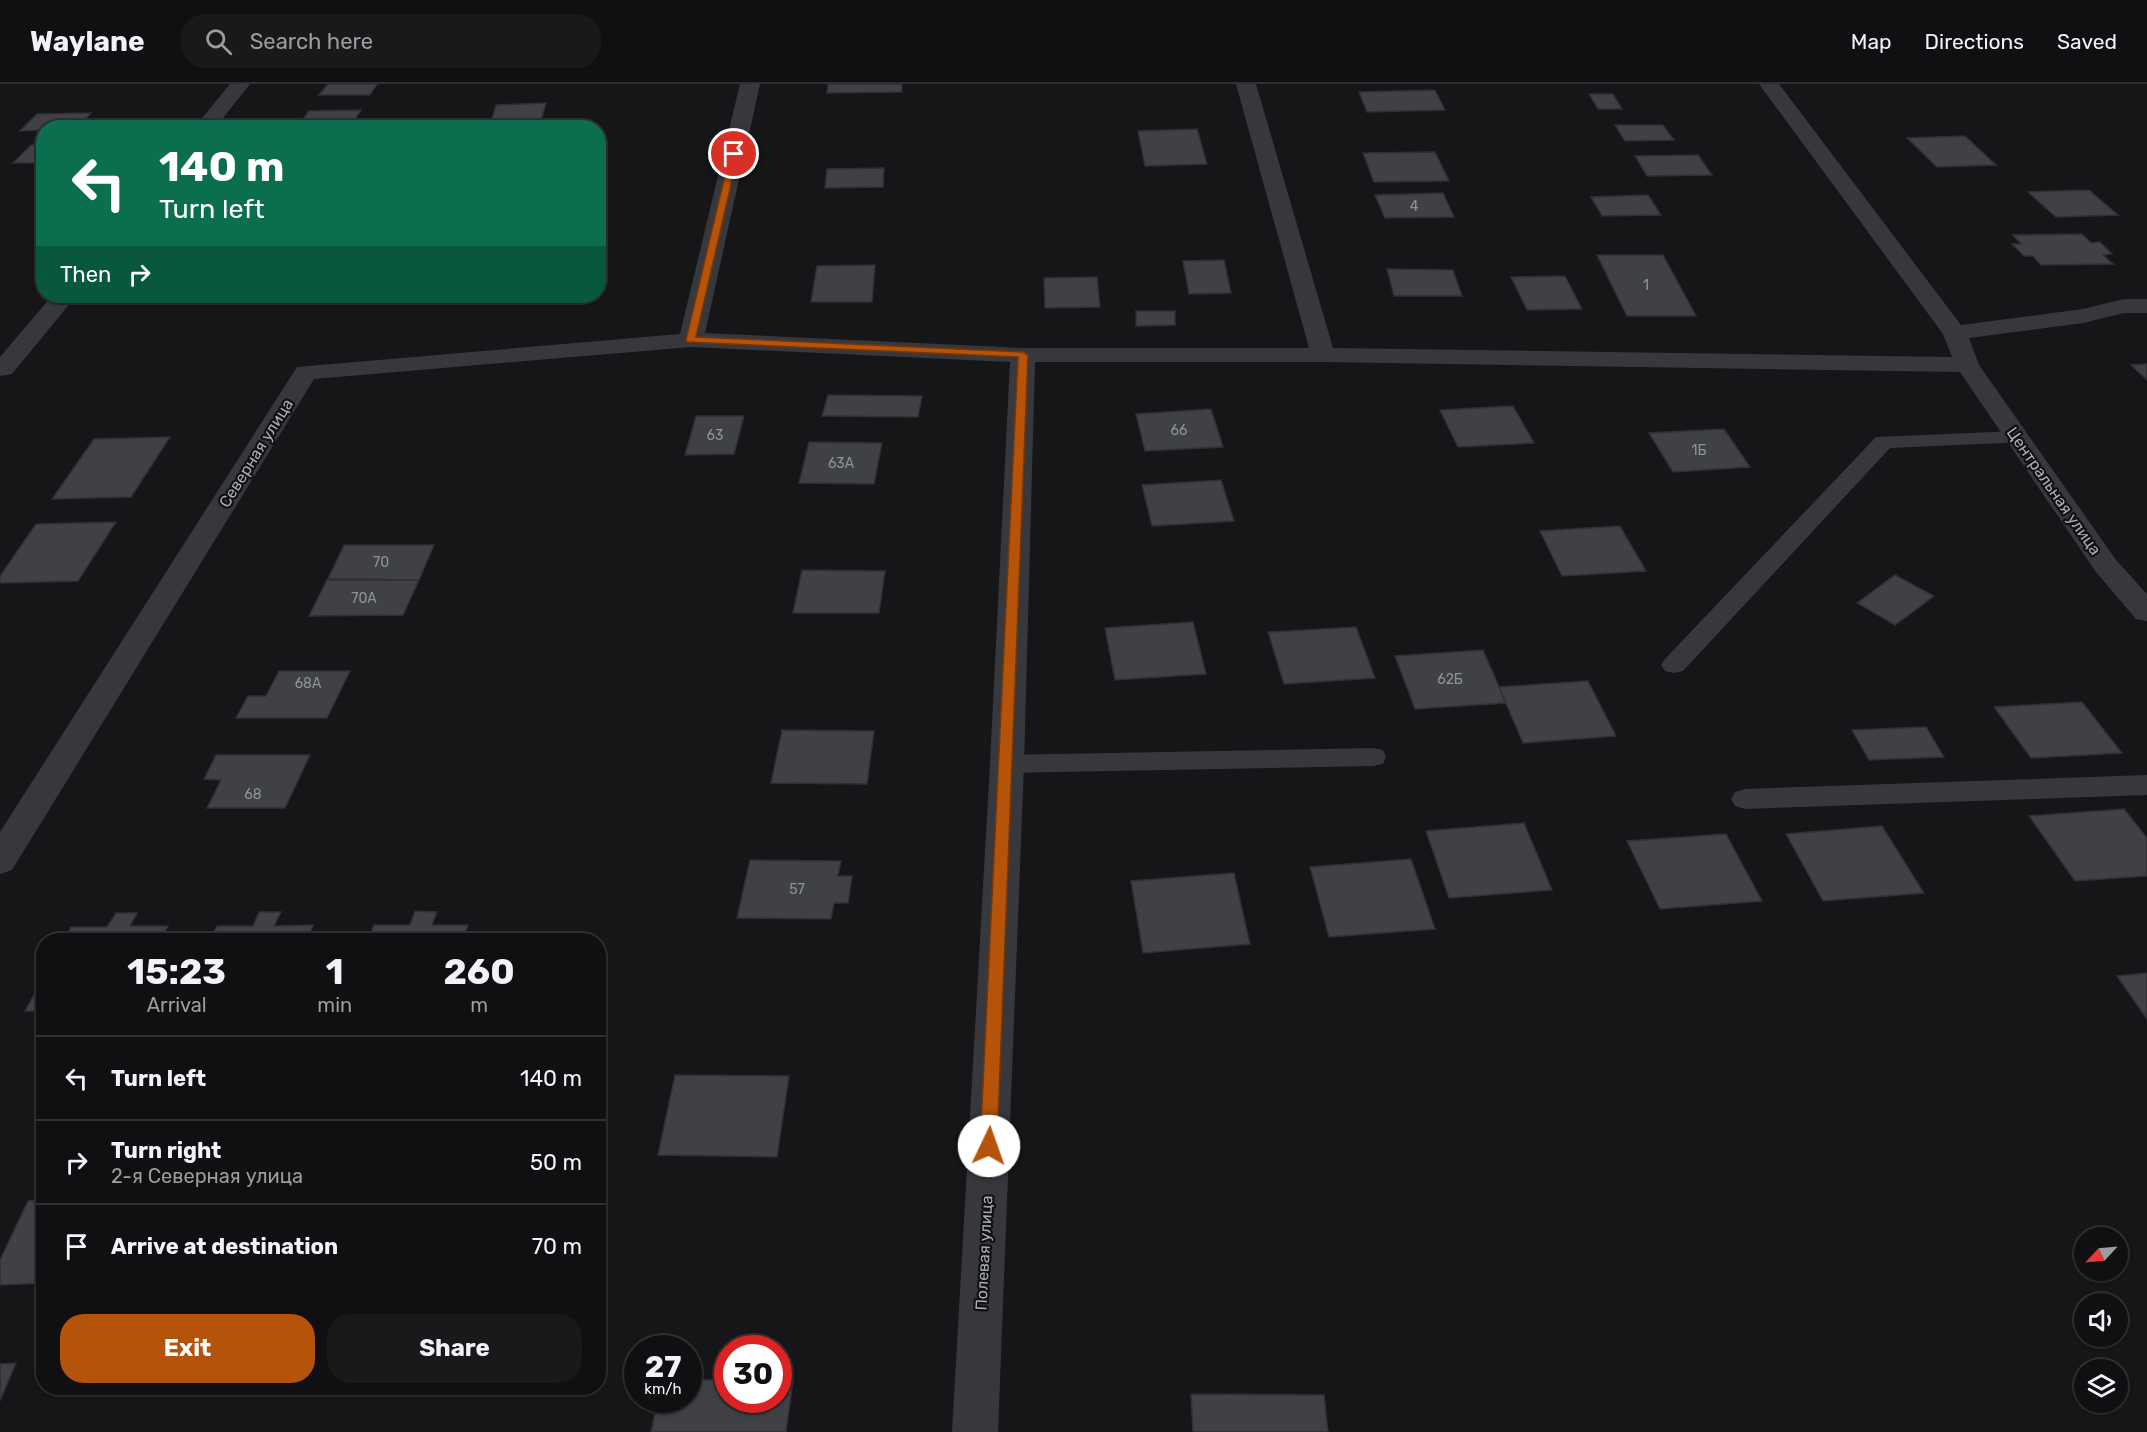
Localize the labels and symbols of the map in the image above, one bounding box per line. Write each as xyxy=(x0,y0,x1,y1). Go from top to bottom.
pin xyxy=(708,128,759,179)
house number: 4 xyxy=(1410,198,1419,215)
house number: 1 xyxy=(1643,277,1649,294)
street label: Северная улица xyxy=(215,395,297,511)
house number: 66 xyxy=(1171,422,1187,439)
street label: Центральная улица xyxy=(2003,424,2105,558)
house number: 63 xyxy=(707,427,723,444)
house number: 1Б xyxy=(1692,442,1707,459)
house number: 63А xyxy=(828,455,855,472)
house number: 70 xyxy=(373,554,389,571)
house number: 70А xyxy=(351,590,377,607)
house number: 62Б xyxy=(1437,671,1463,688)
house number: 68А xyxy=(295,675,322,692)
house number: 68 xyxy=(244,786,262,803)
house number: 57 xyxy=(789,881,805,898)
position arrow xyxy=(957,1114,1021,1178)
street label: Полевая улица xyxy=(971,1195,997,1311)
north arrow xyxy=(2074,1227,2128,1281)
speed limit sign: 30 xyxy=(714,1335,792,1413)

